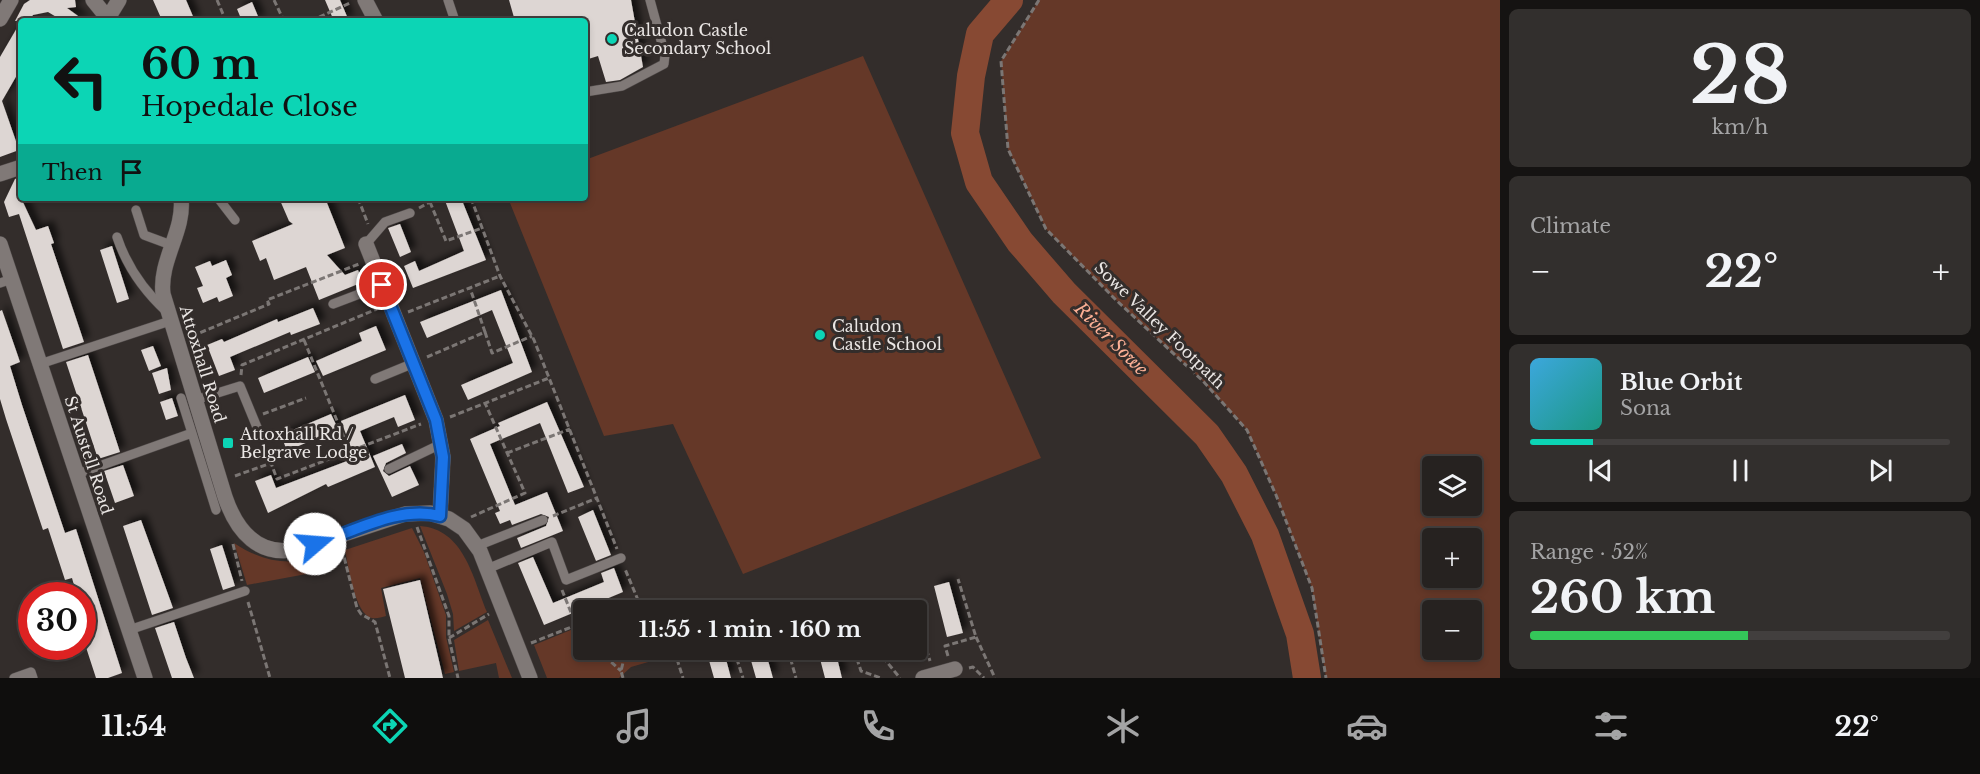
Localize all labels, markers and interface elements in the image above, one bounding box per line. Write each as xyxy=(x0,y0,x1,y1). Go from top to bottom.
place label: Caludon Castle Secondary School xyxy=(624,20,771,58)
text: 28 xyxy=(1690,27,1790,124)
marker: Caludon Castle Secondary School xyxy=(605,32,619,46)
text: 60 m xyxy=(141,38,259,90)
icon: left xyxy=(42,42,120,120)
text: Hopedale Close xyxy=(141,90,358,123)
text: km/h xyxy=(1712,115,1768,139)
icon: arrive xyxy=(115,156,148,189)
text: Then xyxy=(42,159,103,186)
text: Climate xyxy=(1530,214,1611,238)
text: 22° xyxy=(1705,243,1778,299)
text: − xyxy=(1530,251,1551,292)
text: + xyxy=(1932,251,1950,292)
street label: Sowe Valley Footpath xyxy=(1090,257,1230,393)
pin xyxy=(356,259,407,310)
icon: arrive xyxy=(365,268,398,301)
water label: River Sowe xyxy=(1069,297,1152,380)
street label: Attoxhall Road xyxy=(175,302,230,425)
place label: Caludon Castle School xyxy=(832,316,942,354)
marker: Caludon Castle School xyxy=(813,328,827,342)
text: Blue Orbit xyxy=(1620,369,1742,396)
street label: St Austell Road xyxy=(60,393,118,517)
text: Sona xyxy=(1620,396,1671,420)
place label: Attoxhall Rd / Belgrave Lodge xyxy=(239,424,367,462)
marker: Attoxhall Rd / Belgrave Lodge xyxy=(221,436,235,450)
icon: previous xyxy=(1584,454,1617,487)
icon: pause xyxy=(1724,454,1757,487)
icon: next xyxy=(1864,454,1897,487)
map controls xyxy=(1422,456,1482,660)
button: layers xyxy=(1422,456,1482,516)
position arrow xyxy=(283,512,347,576)
button: + xyxy=(1422,528,1482,588)
text: Range · 52% xyxy=(1530,540,1648,564)
text: 260 km xyxy=(1530,569,1715,625)
speed limit sign: 30 xyxy=(18,582,96,660)
button: − xyxy=(1422,600,1482,660)
text: 11:55 · 1 min · 160 m xyxy=(639,616,861,643)
icon: directions xyxy=(369,705,411,747)
icon: music xyxy=(613,705,655,747)
icon: phone xyxy=(857,705,899,747)
icon: climate xyxy=(1102,705,1144,747)
icon: car xyxy=(1346,705,1388,747)
icon: filters xyxy=(1590,705,1632,747)
text: 11:54 xyxy=(101,710,166,743)
text: 22° xyxy=(1835,710,1879,743)

